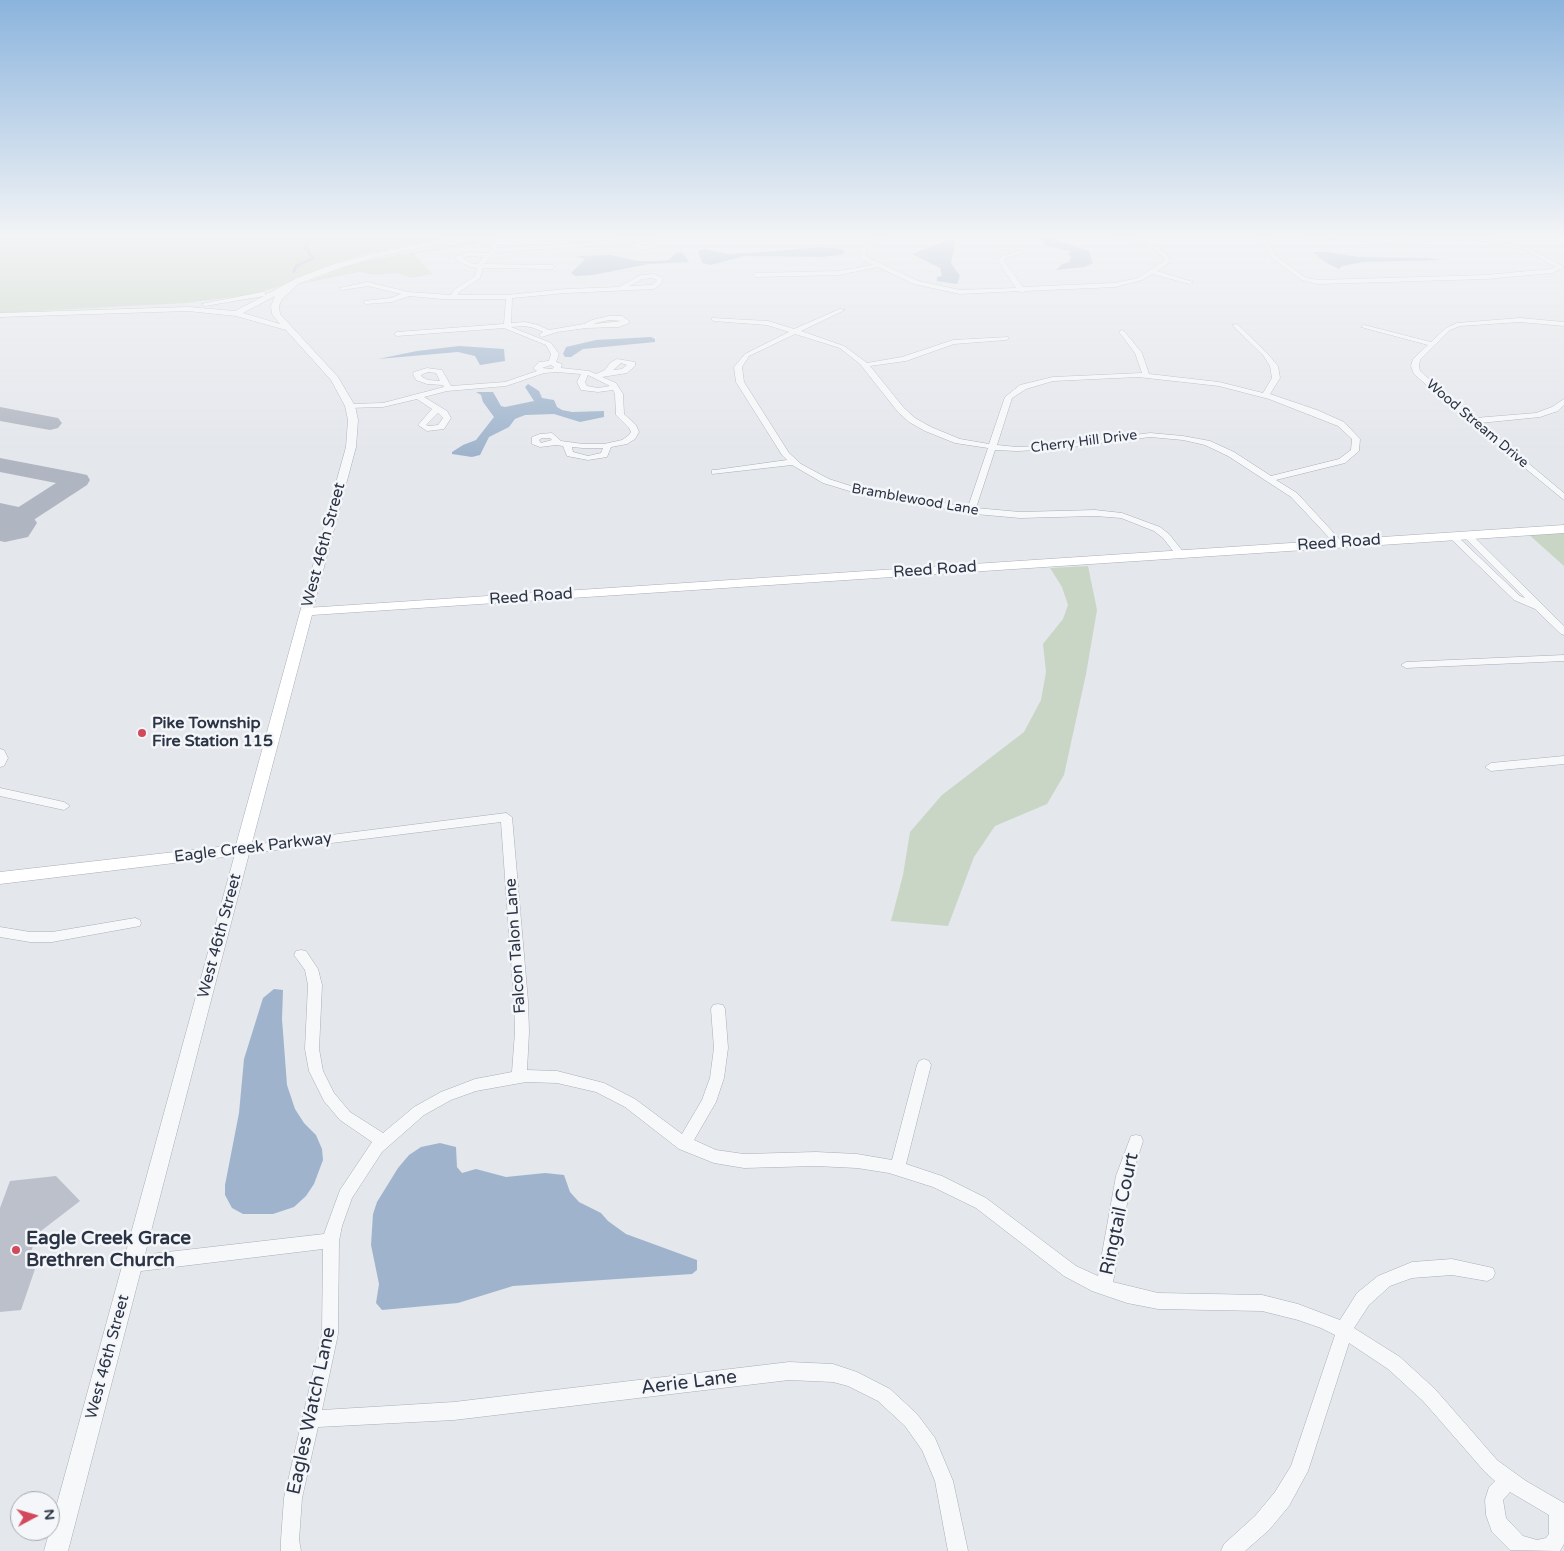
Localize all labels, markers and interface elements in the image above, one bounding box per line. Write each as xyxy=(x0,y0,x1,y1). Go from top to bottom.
street label: Wood Stream Drive xyxy=(1422,376,1532,472)
street label: Cherry Hill Drive xyxy=(1030,427,1138,457)
street label: West 46th Street xyxy=(298,481,350,609)
street label: Bramblewood Lane xyxy=(850,481,980,519)
street label: Reed Road xyxy=(1296,530,1382,556)
street label: Reed Road xyxy=(892,557,978,583)
street label: Reed Road xyxy=(488,584,574,610)
place label: Pike Township Fire Station 115 xyxy=(152,714,273,752)
marker: Pike Township Fire Station 115 xyxy=(136,727,148,739)
street label: Eagle Creek Parkway xyxy=(173,829,333,867)
street label: West 46th Street xyxy=(194,872,246,1000)
street label: Falcon Talon Lane xyxy=(502,878,530,1014)
street label: Ringtail Court xyxy=(1096,1151,1144,1277)
place label: Eagle Creek Grace Brethren Church xyxy=(26,1228,191,1272)
marker: Eagle Creek Grace Brethren Church xyxy=(10,1244,22,1256)
street label: West 46th Street xyxy=(82,1293,134,1421)
street label: Eagles Watch Lane xyxy=(283,1325,341,1497)
street label: Aerie Lane xyxy=(640,1366,738,1400)
north arrow xyxy=(10,1491,60,1541)
text: N xyxy=(40,1508,58,1521)

